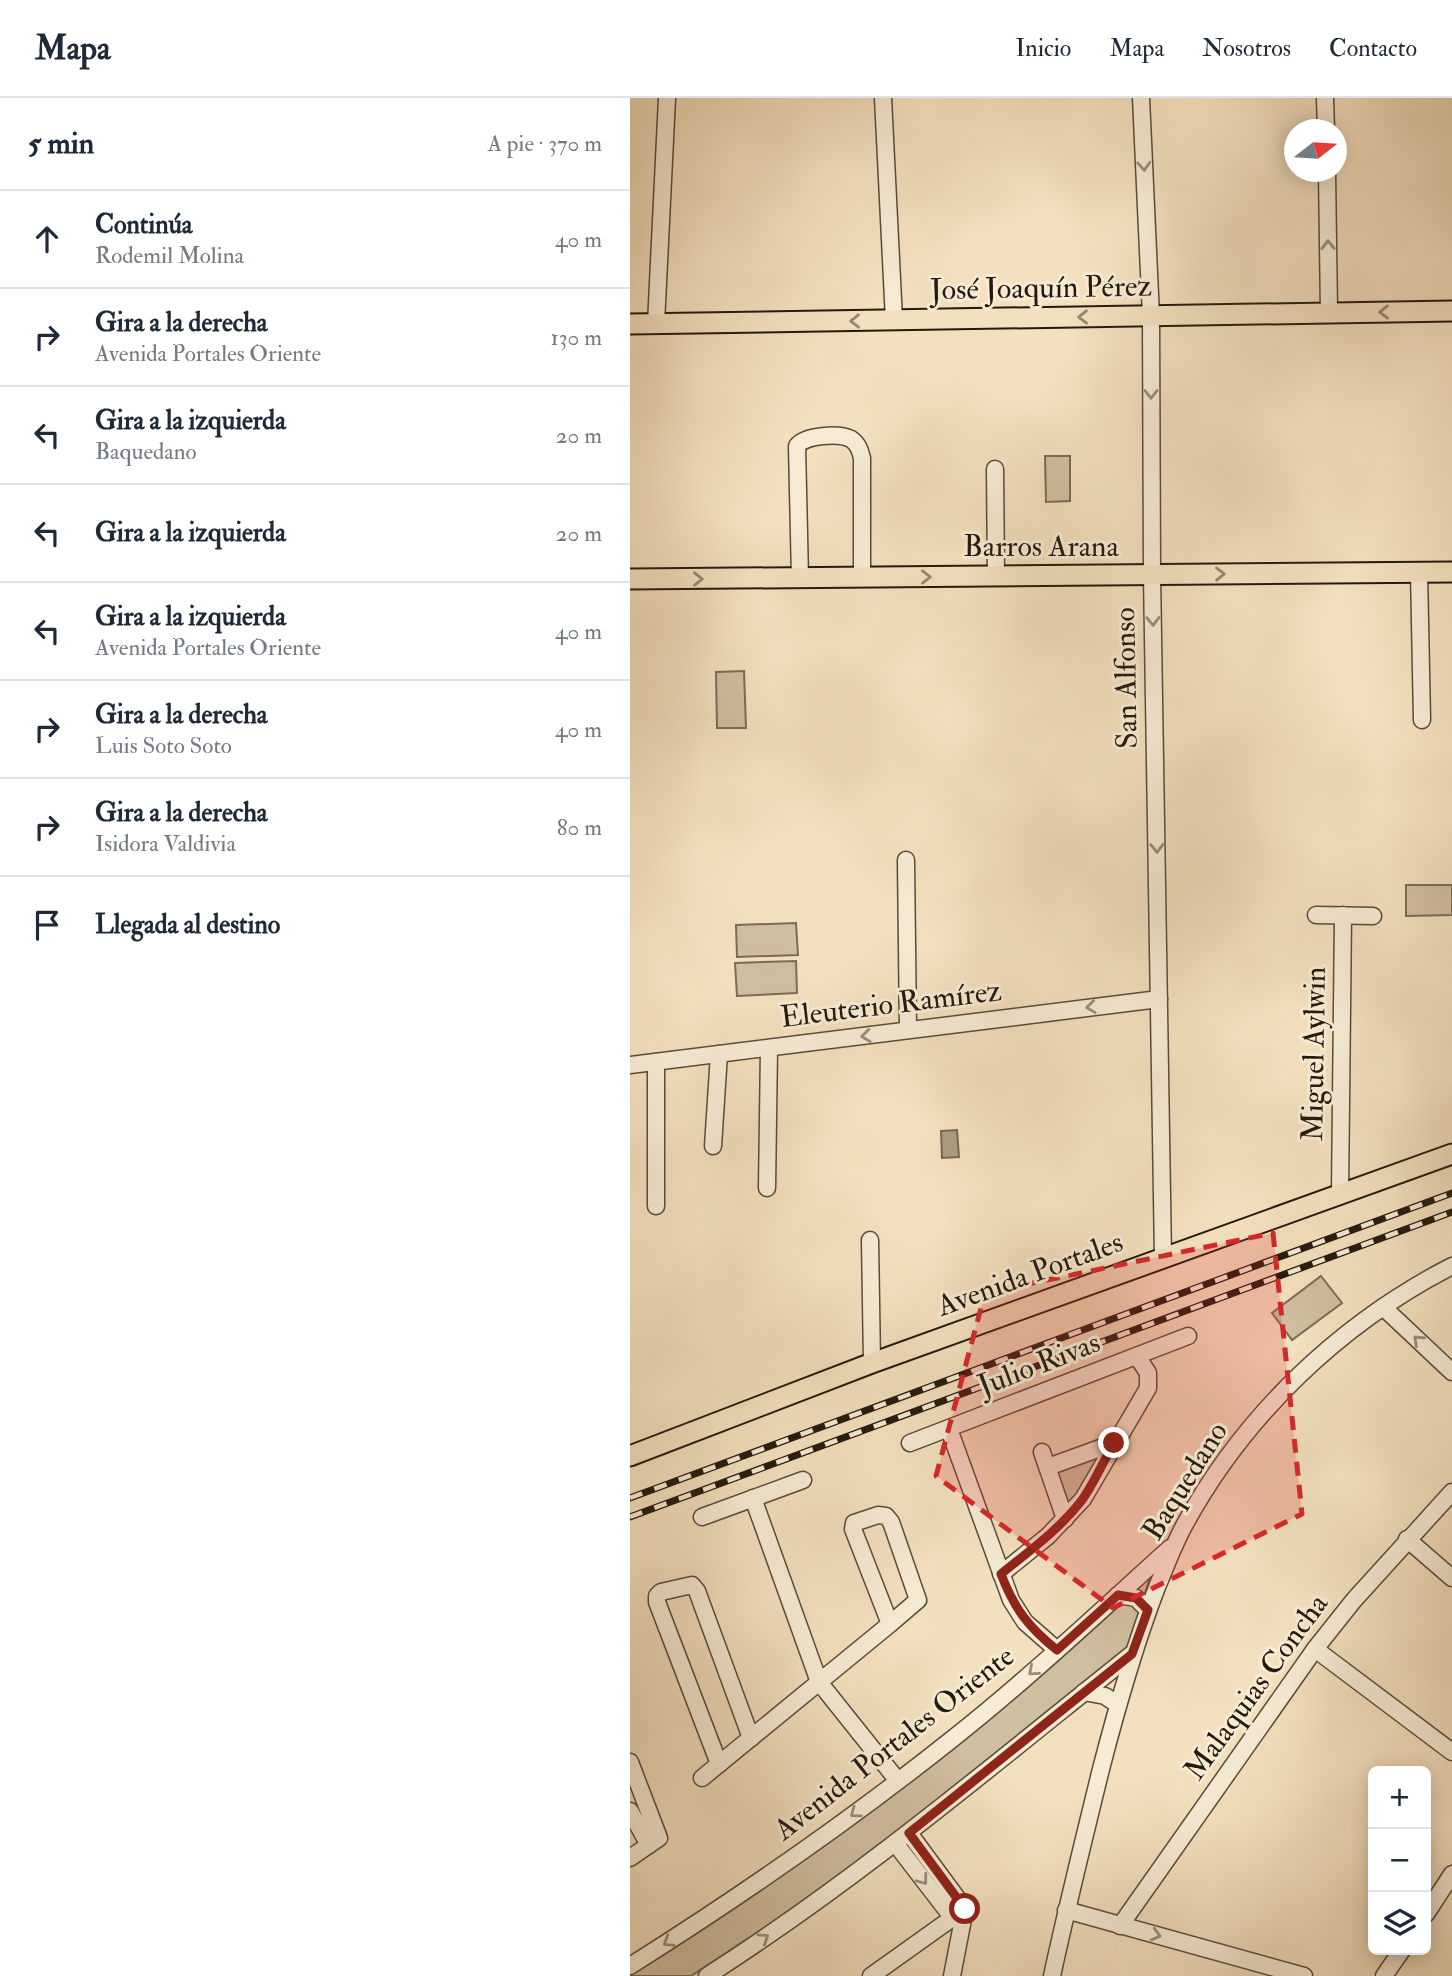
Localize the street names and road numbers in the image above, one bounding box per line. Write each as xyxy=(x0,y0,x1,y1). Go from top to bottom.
street label: José Joaquín Pérez xyxy=(929,268,1152,308)
street label: Barros Arana xyxy=(963,528,1119,565)
street label: San Alfonso xyxy=(1106,607,1146,749)
street label: Miguel Aylwin xyxy=(1294,966,1334,1142)
street label: Eleuterio Ramírez xyxy=(778,972,1004,1036)
street label: Avenida Portales xyxy=(931,1223,1128,1325)
street label: Julio Rivas xyxy=(972,1324,1105,1405)
street label: Baquedano xyxy=(1134,1415,1236,1547)
street label: Malaquias Concha xyxy=(1176,1586,1336,1787)
street label: Avenida Portales Oriente xyxy=(766,1638,1022,1849)

